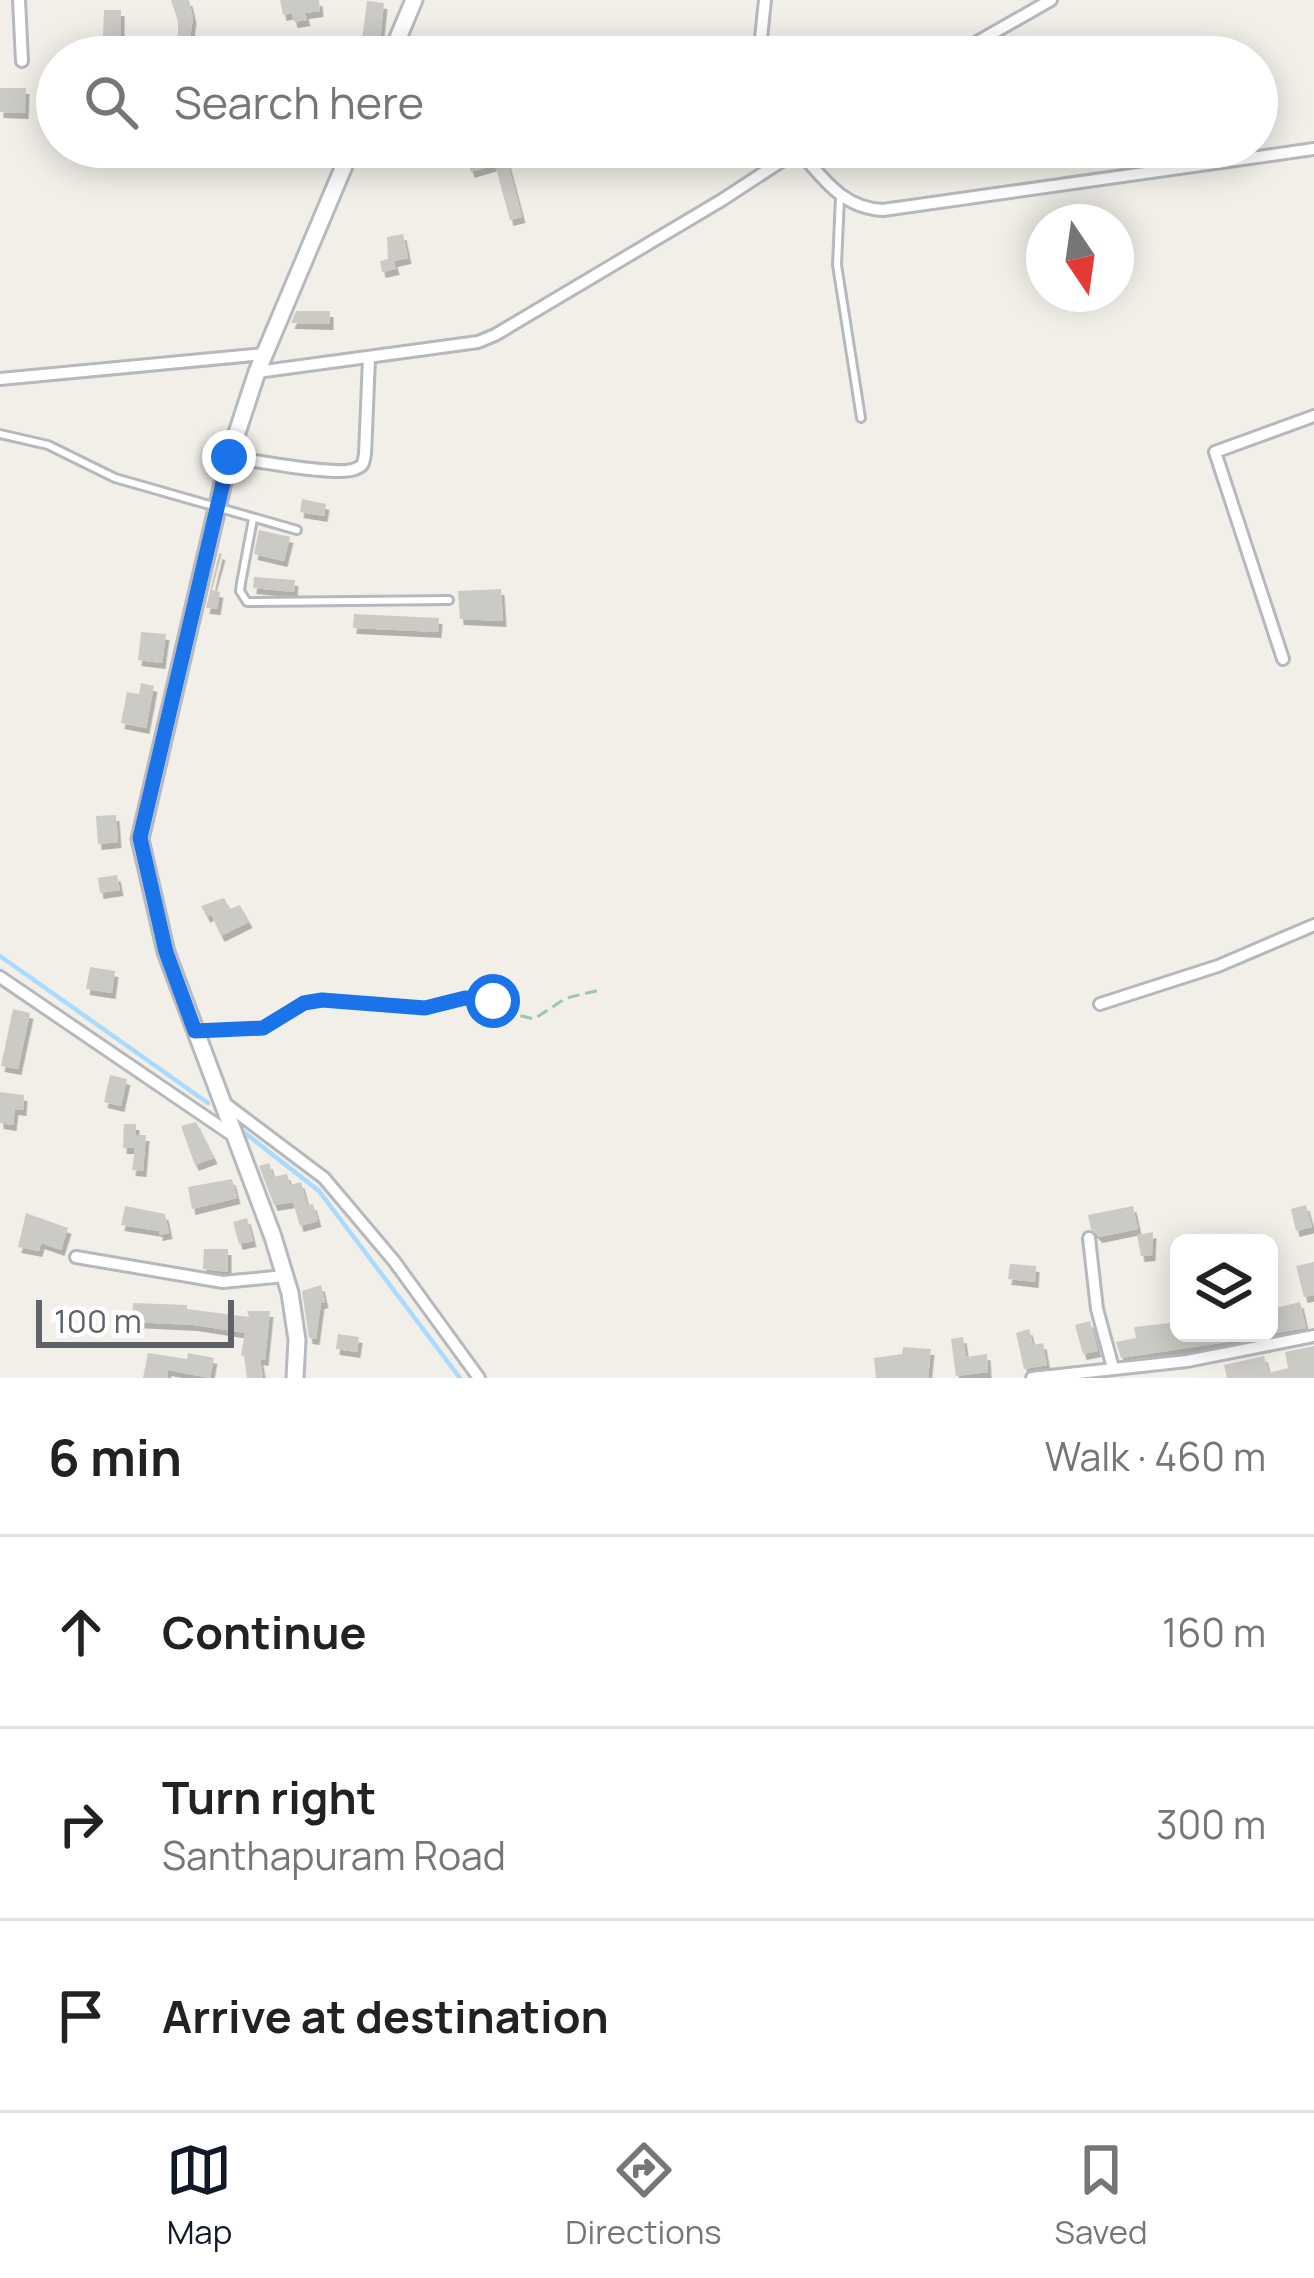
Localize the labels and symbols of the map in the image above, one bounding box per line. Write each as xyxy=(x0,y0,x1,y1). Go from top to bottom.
north arrow xyxy=(1026,204,1134,312)
route end xyxy=(202,430,256,484)
route start xyxy=(466,974,520,1028)
scale bar xyxy=(36,1294,234,1347)

